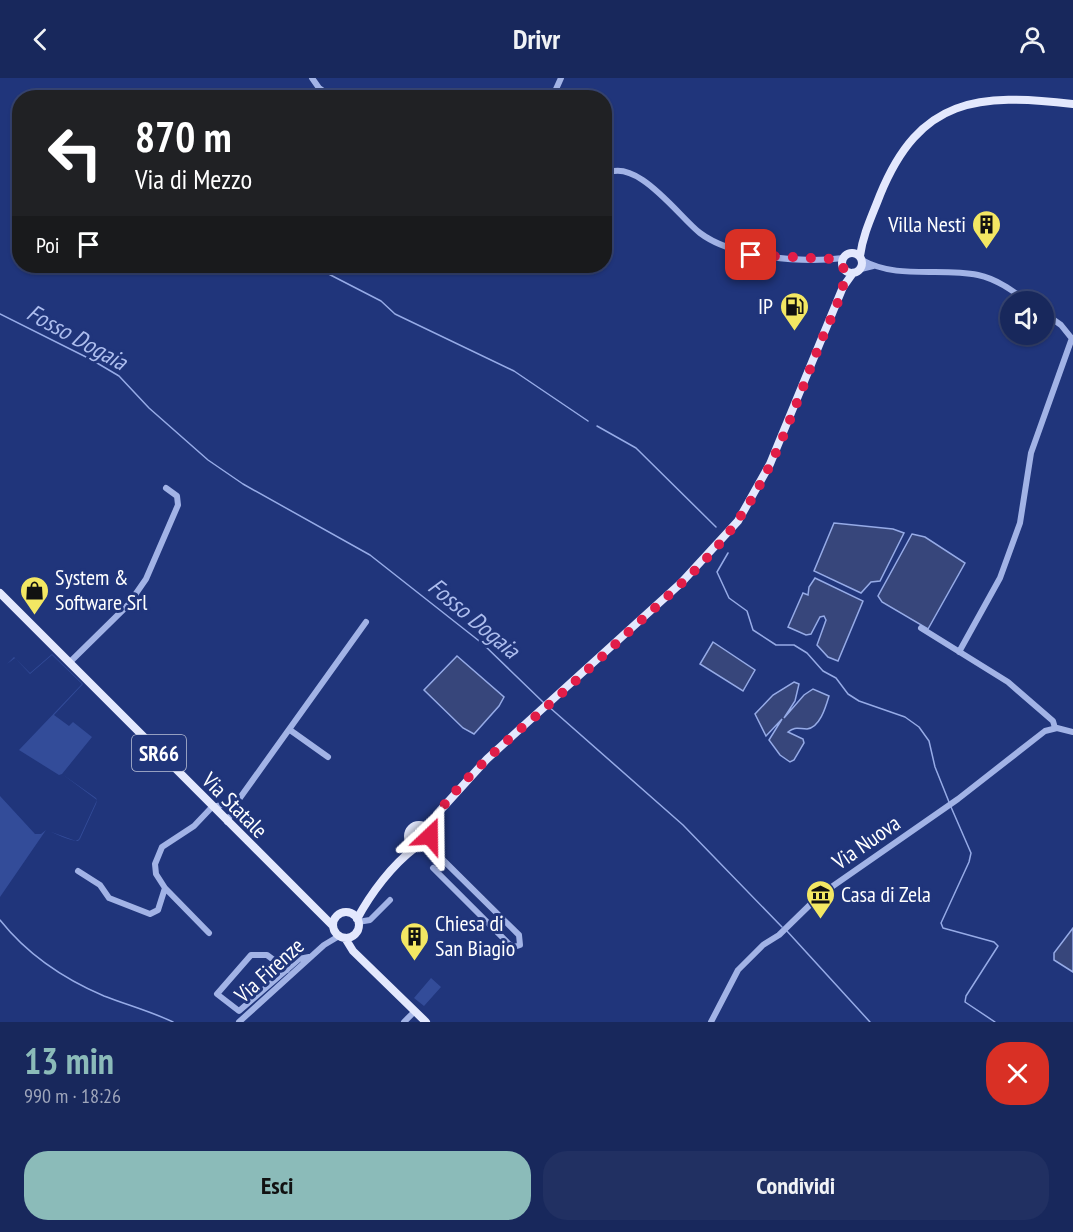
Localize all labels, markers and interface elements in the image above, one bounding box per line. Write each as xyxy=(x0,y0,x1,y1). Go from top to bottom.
text: Drivr xyxy=(513,22,560,56)
icon: back xyxy=(24,23,57,56)
icon: person xyxy=(1016,23,1049,56)
text: 870 m xyxy=(135,109,232,164)
icon: left xyxy=(36,114,114,192)
text: Via di Mezzo xyxy=(135,162,252,196)
building icon: Villa Nesti xyxy=(971,208,1003,250)
place label: Villa Nesti xyxy=(887,210,966,238)
icon: arrive xyxy=(72,228,105,261)
pin xyxy=(725,229,776,280)
text: Poi xyxy=(36,231,60,259)
icon: arrive xyxy=(734,238,767,271)
fuel station icon: IP xyxy=(778,290,810,332)
map controls xyxy=(1000,291,1054,345)
button: sound xyxy=(1000,291,1054,345)
place label: IP xyxy=(758,292,773,320)
water label: Fosso Dogaia xyxy=(22,297,134,378)
place label: System & Software Srl xyxy=(55,563,148,616)
water label: Fosso Dogaia xyxy=(422,571,527,666)
shop icon: System & Software Srl xyxy=(18,574,50,616)
road number: SR66 xyxy=(132,735,186,771)
street label: Via Statale xyxy=(195,765,274,844)
position arrow xyxy=(398,804,462,868)
street label: Via Nuova xyxy=(826,809,905,876)
museum icon: Casa di Zela xyxy=(804,878,836,920)
place label: Casa di Zela xyxy=(841,880,931,908)
place label: Chiesa di San Biagio xyxy=(435,909,515,962)
building icon: Chiesa di San Biagio xyxy=(398,920,430,962)
street label: Via Firenze xyxy=(228,932,310,1009)
text: 13 min xyxy=(24,1037,114,1084)
button: close xyxy=(986,1042,1049,1105)
text: 990 m · 18:26 xyxy=(24,1083,121,1109)
button: Esci xyxy=(24,1151,531,1220)
button: Condividi xyxy=(543,1151,1049,1220)

